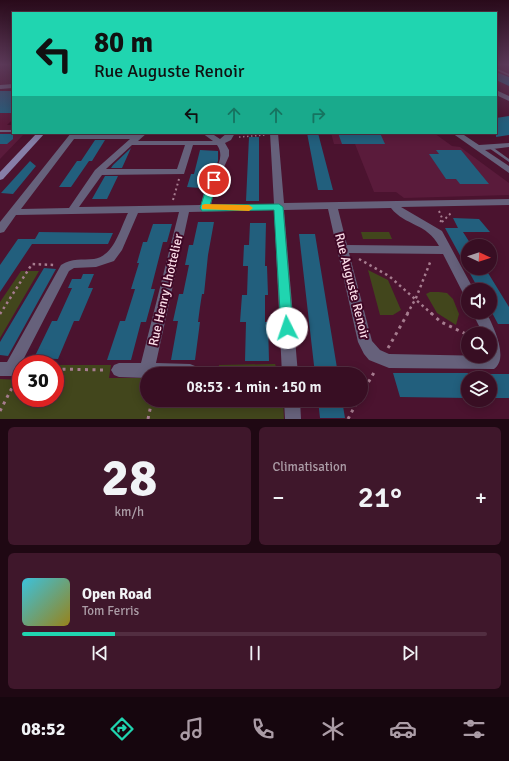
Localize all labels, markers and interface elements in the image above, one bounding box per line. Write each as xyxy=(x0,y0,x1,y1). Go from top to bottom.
text: 80 m xyxy=(94,26,153,60)
icon: left xyxy=(28,28,80,80)
text: Rue Auguste Renoir xyxy=(94,60,244,82)
icon: left xyxy=(181,104,203,126)
icon: ahead xyxy=(223,104,245,126)
icon: ahead xyxy=(265,104,287,126)
icon: right xyxy=(307,104,329,126)
pin xyxy=(197,163,231,197)
icon: arrive xyxy=(203,169,225,191)
street label: Rue Auguste Renoir xyxy=(331,231,373,341)
street label: Rue Henry Lhottelier xyxy=(145,232,187,348)
north arrow xyxy=(461,239,497,275)
map controls xyxy=(461,239,497,407)
button: sound xyxy=(461,283,497,319)
position arrow xyxy=(266,307,308,349)
button: search xyxy=(461,327,497,363)
speed limit sign: 30 xyxy=(12,355,64,407)
button: layers xyxy=(461,371,497,407)
text: 08:53 · 1 min · 150 m xyxy=(187,378,321,396)
text: 28 xyxy=(101,446,157,510)
text: Climatisation xyxy=(273,459,347,475)
text: 21° xyxy=(358,479,402,516)
text: − xyxy=(273,484,284,511)
text: + xyxy=(475,484,487,511)
text: km/h xyxy=(115,504,144,520)
text: Open Road xyxy=(82,585,152,603)
text: Tom Ferris xyxy=(82,603,139,619)
icon: previous xyxy=(89,642,111,664)
icon: pause xyxy=(244,642,266,664)
icon: next xyxy=(399,642,421,664)
icon: directions xyxy=(108,715,136,743)
icon: music xyxy=(178,715,206,743)
icon: phone xyxy=(249,715,277,743)
icon: climate xyxy=(319,715,347,743)
icon: car xyxy=(389,715,417,743)
icon: filters xyxy=(460,715,488,743)
text: 08:52 xyxy=(21,718,65,740)

